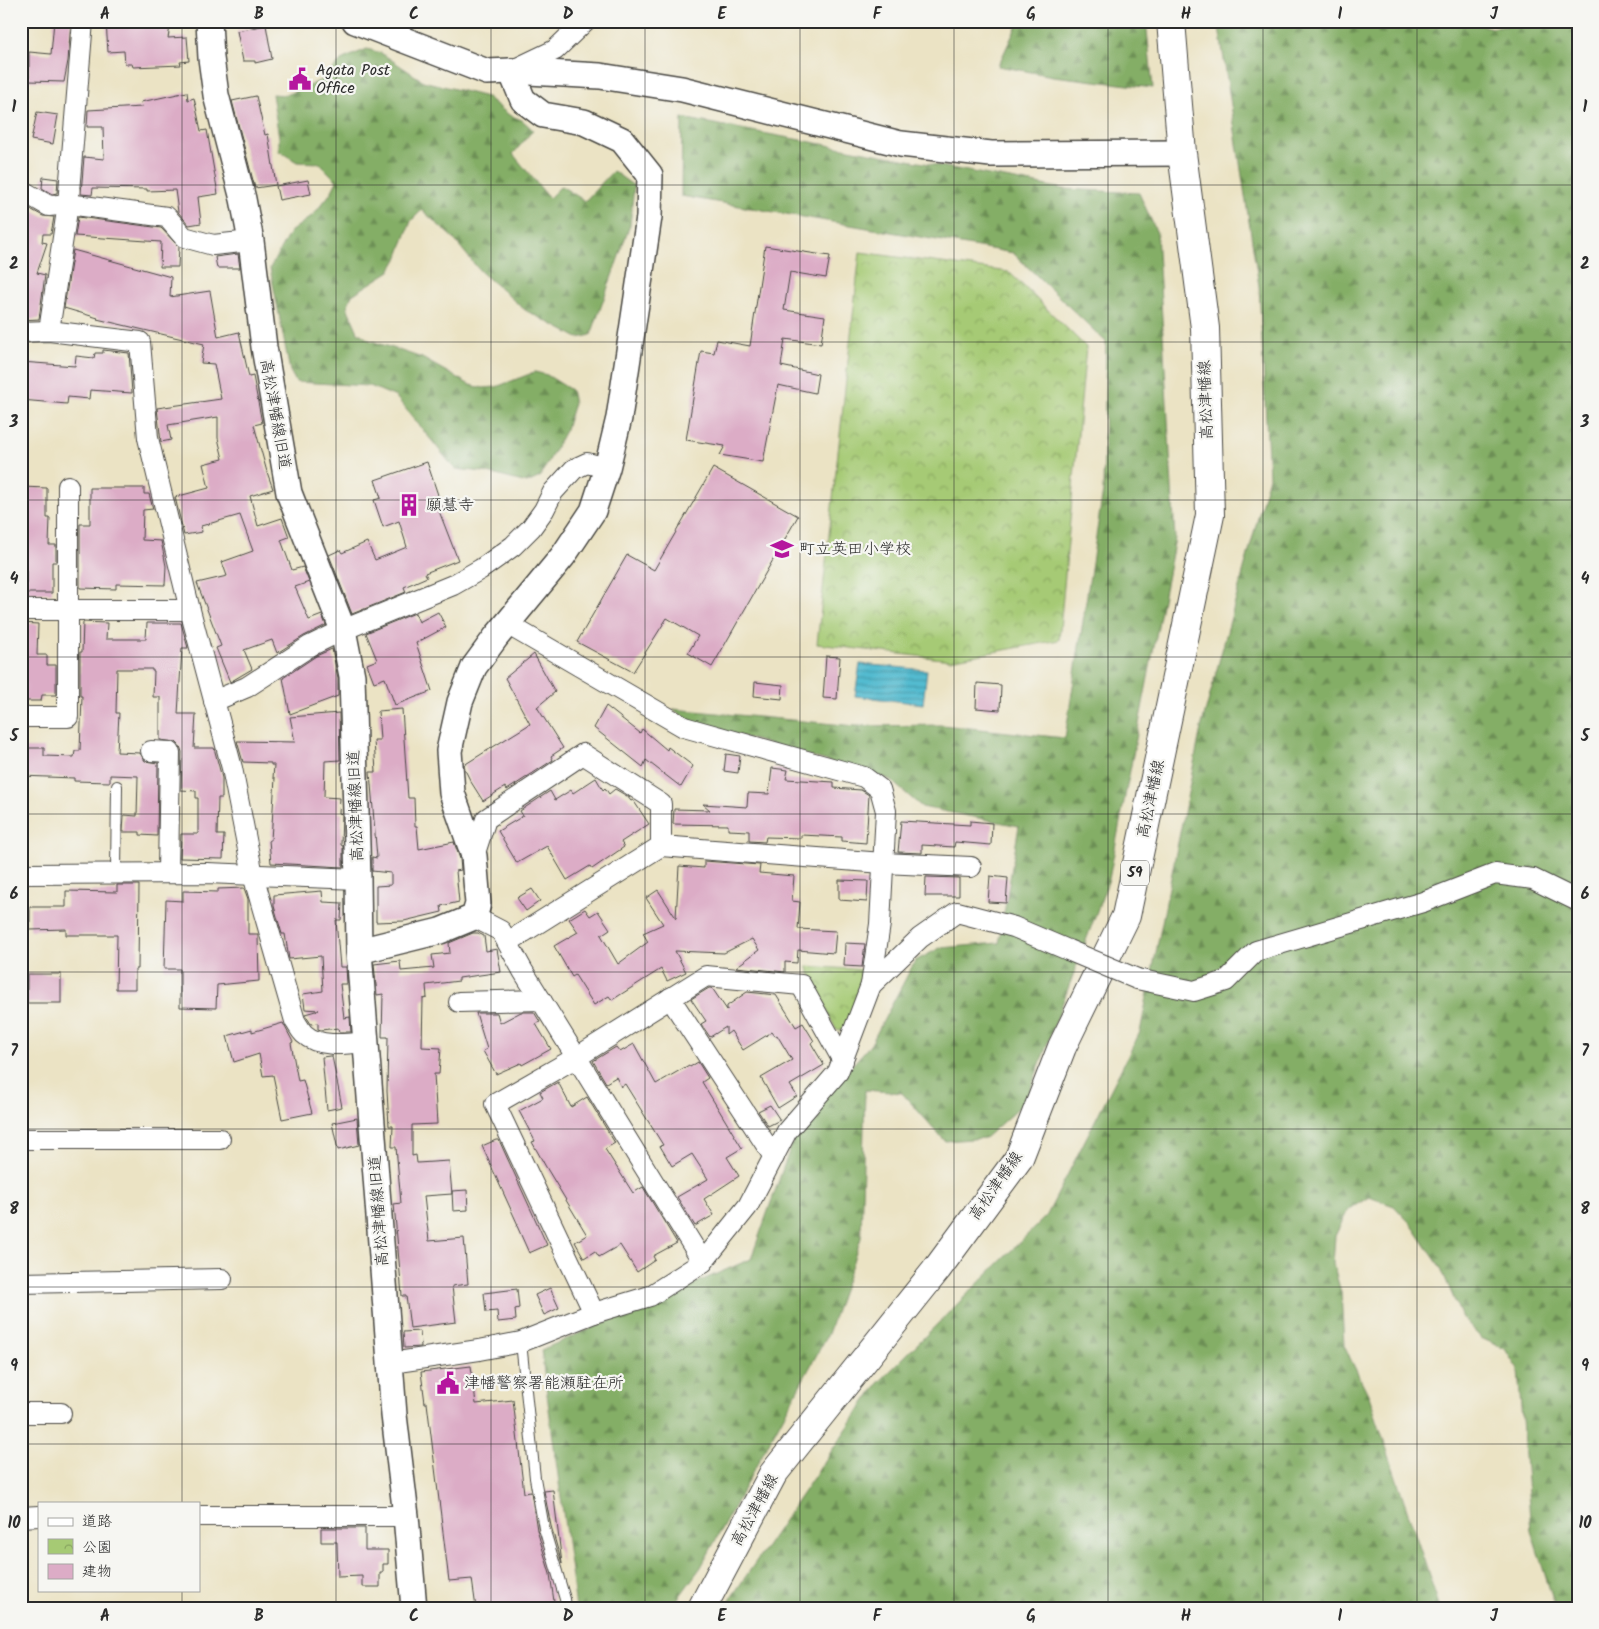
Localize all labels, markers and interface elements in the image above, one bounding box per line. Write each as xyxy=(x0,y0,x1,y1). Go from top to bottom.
text: A xyxy=(100,2,110,27)
text: B xyxy=(254,2,264,27)
text: C xyxy=(409,2,419,27)
text: D xyxy=(563,2,574,27)
text: E xyxy=(718,2,728,27)
text: F xyxy=(873,2,883,27)
text: G xyxy=(1026,2,1036,27)
text: H xyxy=(1181,2,1191,27)
text: I xyxy=(1338,2,1343,27)
text: J xyxy=(1490,2,1499,27)
place label: Agata Post Office xyxy=(316,58,391,101)
public building icon: Agata Post Office xyxy=(287,66,313,92)
text: 1 xyxy=(12,95,17,120)
text: 1 xyxy=(1583,95,1588,120)
text: 2 xyxy=(9,252,19,277)
text: 2 xyxy=(1580,252,1590,277)
street label: 高松津幡線旧道 xyxy=(253,357,297,471)
street label: 高松津幡線 xyxy=(1192,360,1220,440)
text: 3 xyxy=(9,410,19,435)
text: 3 xyxy=(1580,410,1590,435)
building icon: 願慧寺 xyxy=(396,492,422,518)
place label: 願慧寺 xyxy=(426,493,474,518)
school or university icon: 町立英田小学校 xyxy=(769,536,795,562)
place label: 町立英田小学校 xyxy=(799,537,911,562)
text: 4 xyxy=(10,567,19,592)
text: 4 xyxy=(1581,567,1590,592)
text: 5 xyxy=(9,724,20,749)
text: 5 xyxy=(1580,724,1591,749)
street label: 高松津幡線旧道 xyxy=(342,750,370,862)
street label: 高松津幡線 xyxy=(1130,757,1172,841)
road number: 59 xyxy=(1121,860,1149,886)
text: 6 xyxy=(10,882,19,907)
text: 6 xyxy=(1581,882,1590,907)
text: 7 xyxy=(10,1039,18,1064)
text: 7 xyxy=(1581,1039,1589,1064)
street label: 高松津幡線 xyxy=(963,1146,1029,1226)
street label: 高松津幡線旧道 xyxy=(363,1154,395,1268)
text: 8 xyxy=(9,1197,19,1222)
text: 8 xyxy=(1580,1197,1590,1222)
text: 9 xyxy=(10,1354,18,1379)
text: 9 xyxy=(1581,1354,1589,1379)
public building icon: 津幡警察署能瀬駐在所 xyxy=(435,1370,461,1396)
place label: 津幡警察署能瀬駐在所 xyxy=(464,1371,624,1396)
street label: 高松津幡線 xyxy=(725,1469,785,1551)
legend xyxy=(38,1502,200,1592)
text: 道路 xyxy=(82,1510,112,1534)
text: 10 xyxy=(7,1511,21,1536)
text: 10 xyxy=(1578,1511,1592,1536)
text: 公園 xyxy=(82,1536,112,1560)
text: 建物 xyxy=(82,1560,112,1584)
text: A xyxy=(100,1604,110,1629)
text: B xyxy=(254,1604,264,1629)
text: C xyxy=(409,1604,419,1629)
text: D xyxy=(563,1604,574,1629)
text: E xyxy=(718,1604,728,1629)
text: F xyxy=(873,1604,883,1629)
text: G xyxy=(1026,1604,1036,1629)
text: H xyxy=(1181,1604,1191,1629)
text: I xyxy=(1338,1604,1343,1629)
text: J xyxy=(1490,1604,1499,1629)

